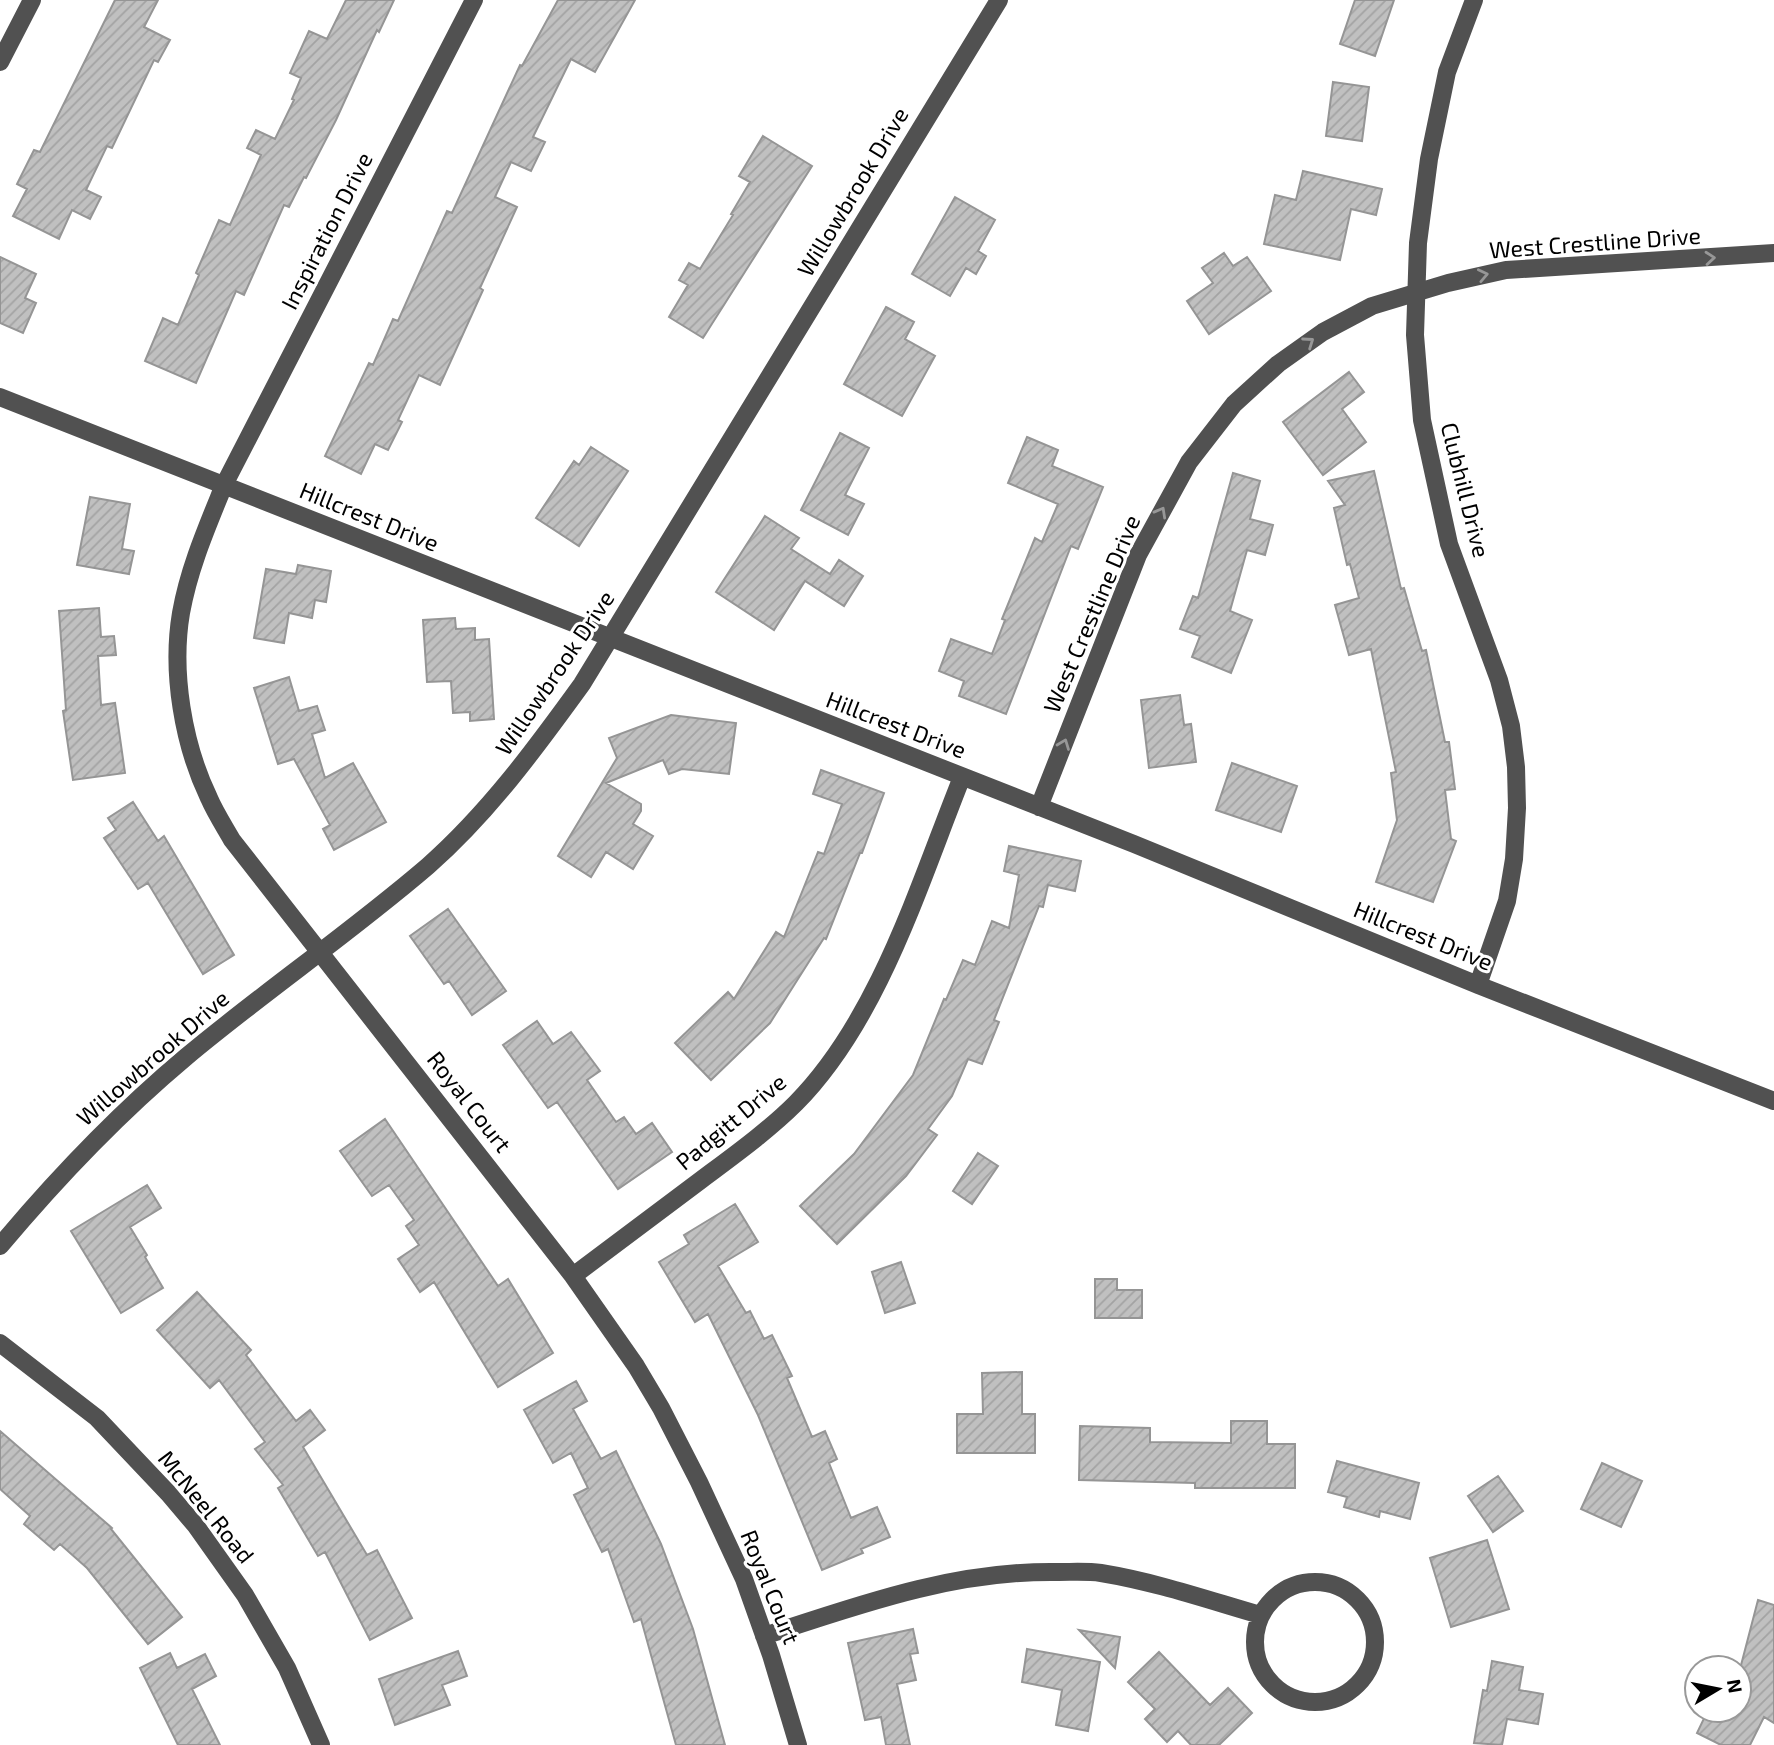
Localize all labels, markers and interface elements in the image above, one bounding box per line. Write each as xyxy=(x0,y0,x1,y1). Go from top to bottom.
street label: Willowbrook Drive xyxy=(791,102,914,281)
street label: Inspiration Drive xyxy=(274,147,378,314)
street label: West Crestline Drive xyxy=(1488,221,1702,263)
one-way arrow xyxy=(1705,251,1716,266)
one-way arrow xyxy=(1477,269,1489,284)
one-way arrow xyxy=(1301,338,1314,350)
street label: Clubhill Drive xyxy=(1436,419,1496,560)
street label: Hillcrest Drive xyxy=(296,475,443,557)
one-way arrow xyxy=(1153,507,1166,519)
street label: West Crestline Drive xyxy=(1037,511,1145,717)
street label: Willowbrook Drive xyxy=(489,585,620,760)
street label: Hillcrest Drive xyxy=(823,685,970,764)
one-way arrow xyxy=(1055,738,1069,750)
street label: Hillcrest Drive xyxy=(1350,894,1497,976)
street label: Willowbrook Drive xyxy=(71,984,234,1131)
street label: Royal Court xyxy=(422,1045,518,1158)
street label: Padgitt Drive xyxy=(670,1067,791,1175)
street label: McNeel Road xyxy=(153,1444,261,1568)
street label: Royal Court xyxy=(735,1526,807,1648)
north arrow xyxy=(1683,1654,1753,1724)
text: N xyxy=(1723,1677,1748,1695)

